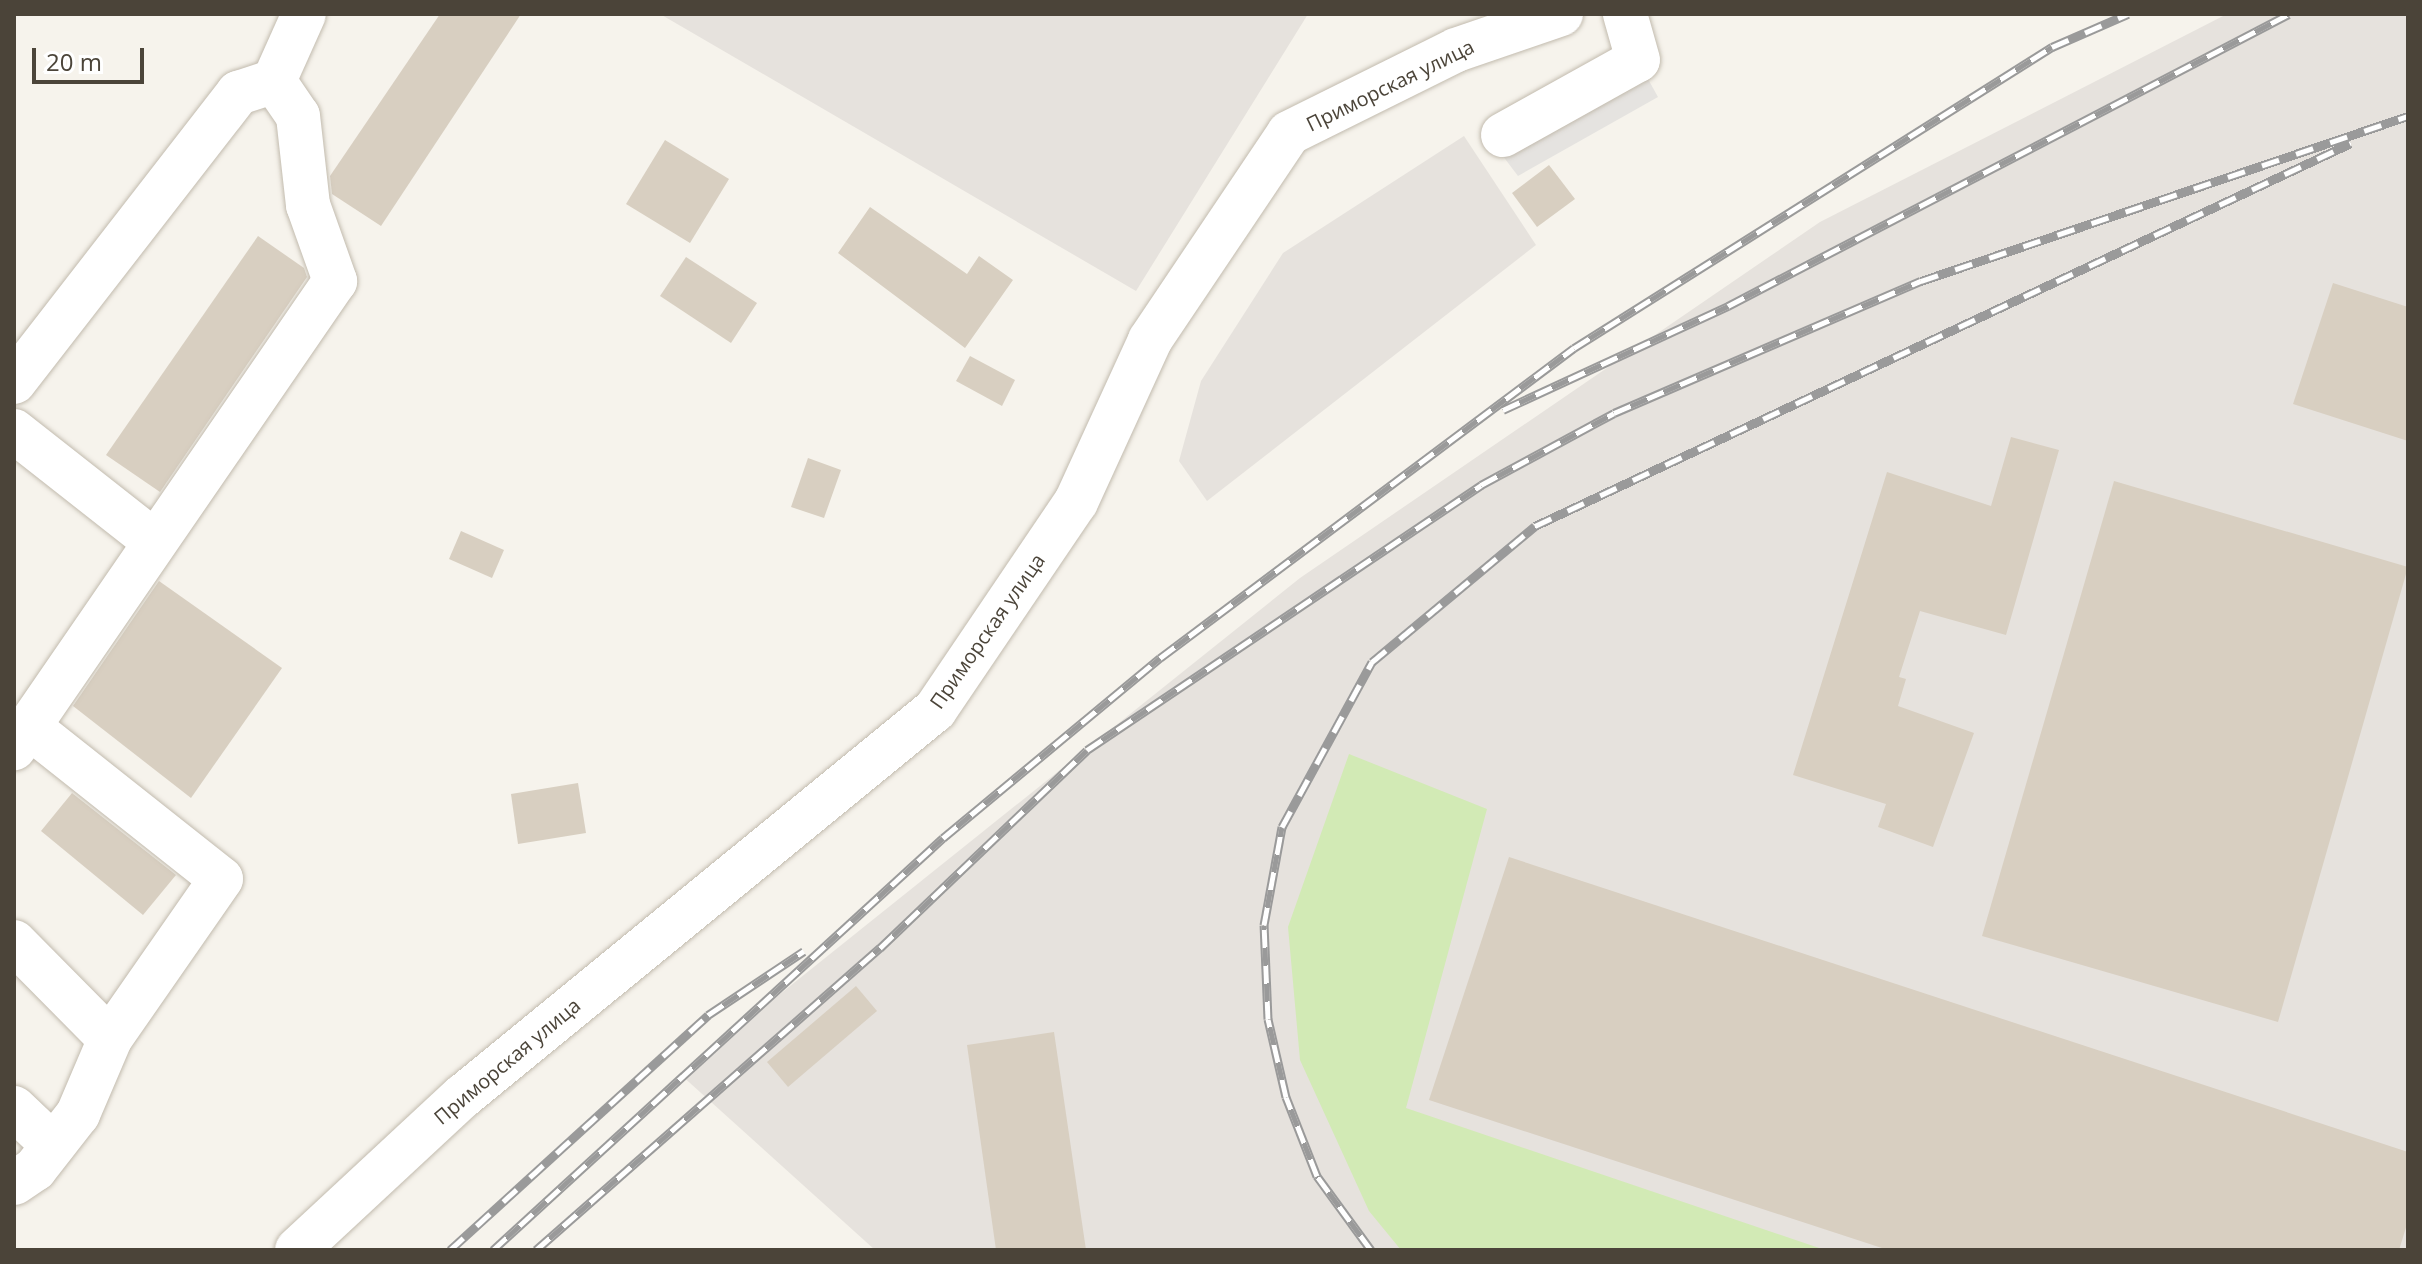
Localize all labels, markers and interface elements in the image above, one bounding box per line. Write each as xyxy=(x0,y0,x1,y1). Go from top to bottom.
scale bar xyxy=(36,32,148,82)
street label: Приморская улица xyxy=(1302,34,1478,136)
text: 20 m xyxy=(46,45,102,78)
street label: Приморская улица xyxy=(925,549,1049,713)
street label: Приморская улица xyxy=(429,993,585,1129)

